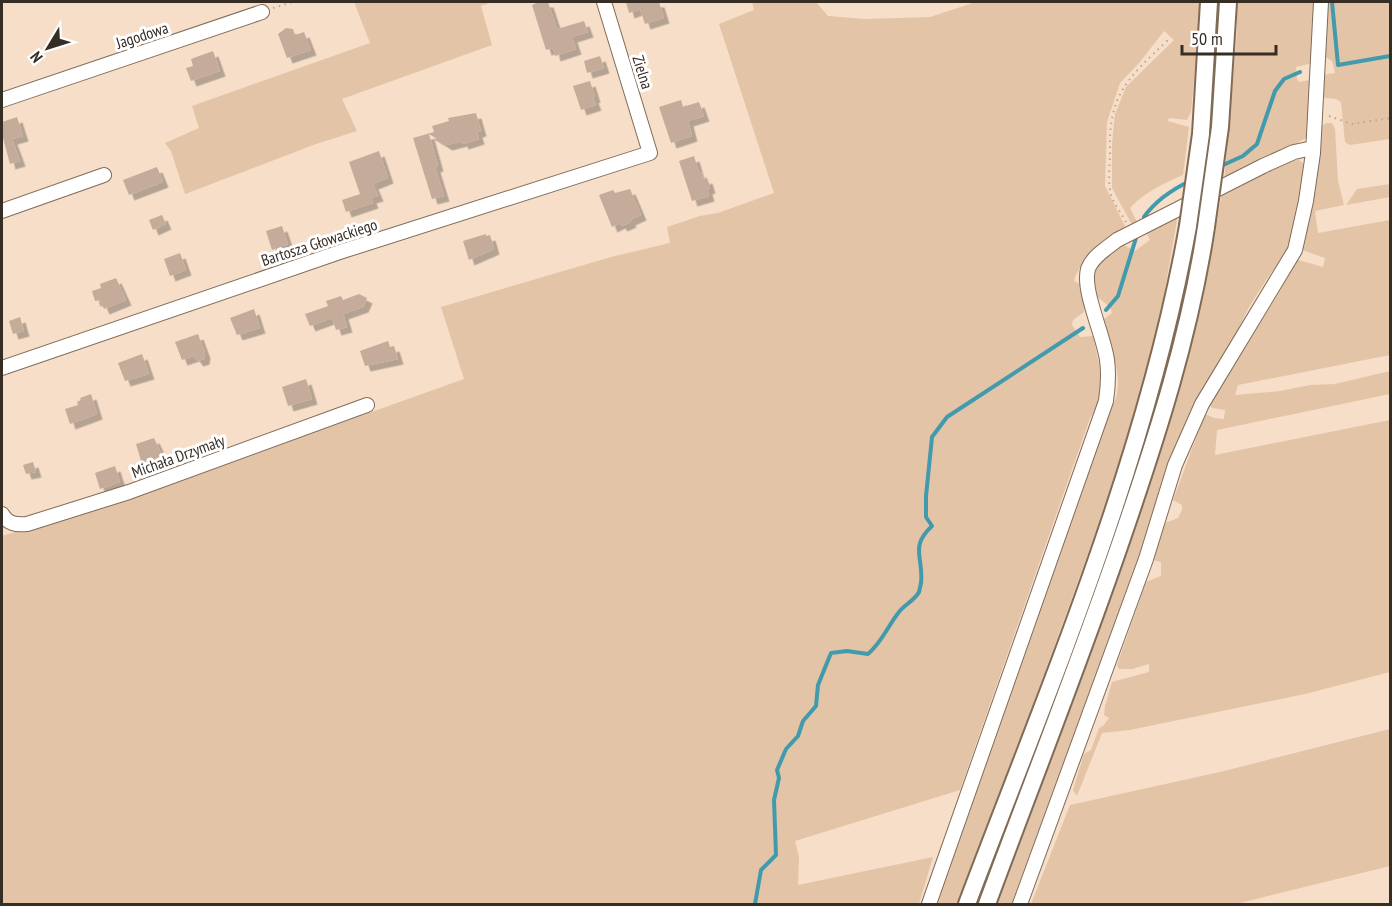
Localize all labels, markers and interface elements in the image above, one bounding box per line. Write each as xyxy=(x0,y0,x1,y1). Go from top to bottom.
street label: Jagodowa xyxy=(112,17,171,53)
north arrow xyxy=(18,18,78,78)
scale bar xyxy=(1182,18,1276,56)
text: 50 m xyxy=(1191,27,1223,50)
text: N xyxy=(26,48,47,67)
street label: Zielna xyxy=(628,53,658,91)
street label: Bartosza Głowackiego xyxy=(258,214,380,270)
street label: Michała Drzymały xyxy=(129,430,227,482)

